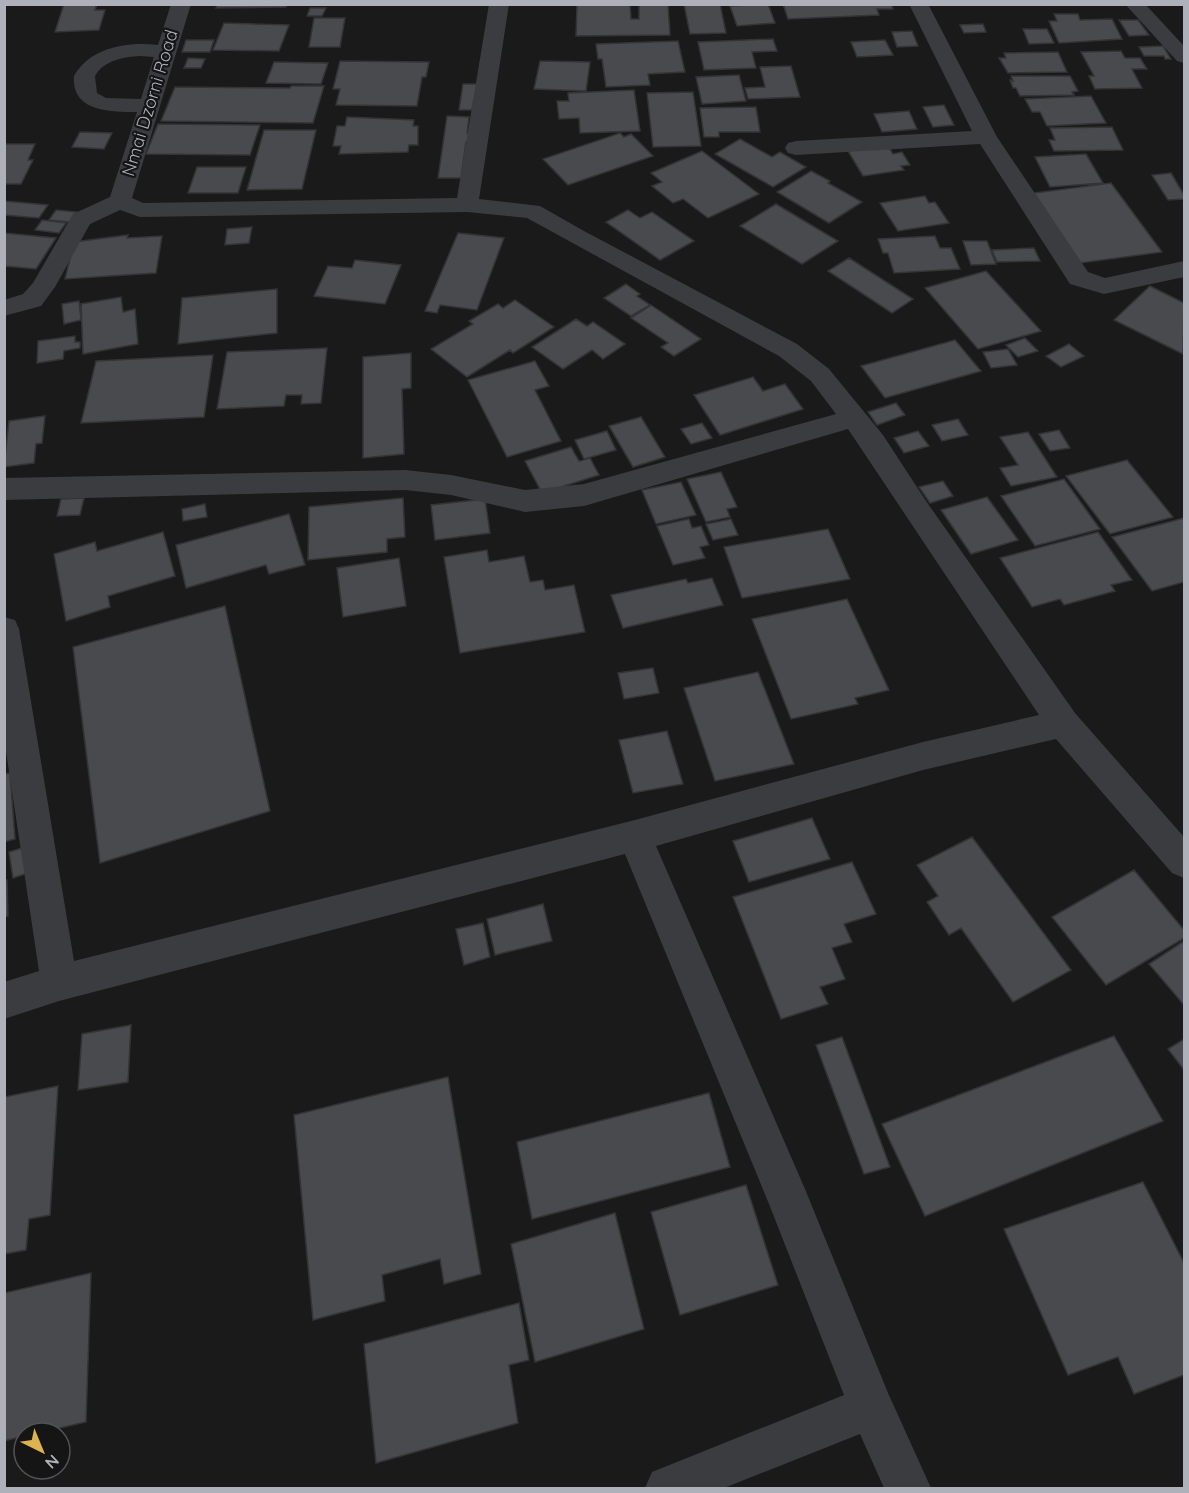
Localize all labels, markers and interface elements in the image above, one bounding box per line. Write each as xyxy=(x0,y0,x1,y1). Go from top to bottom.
street label: Nmai Dzorni Road xyxy=(116,27,183,179)
north arrow xyxy=(12,1421,72,1481)
text: N xyxy=(41,1451,63,1473)

